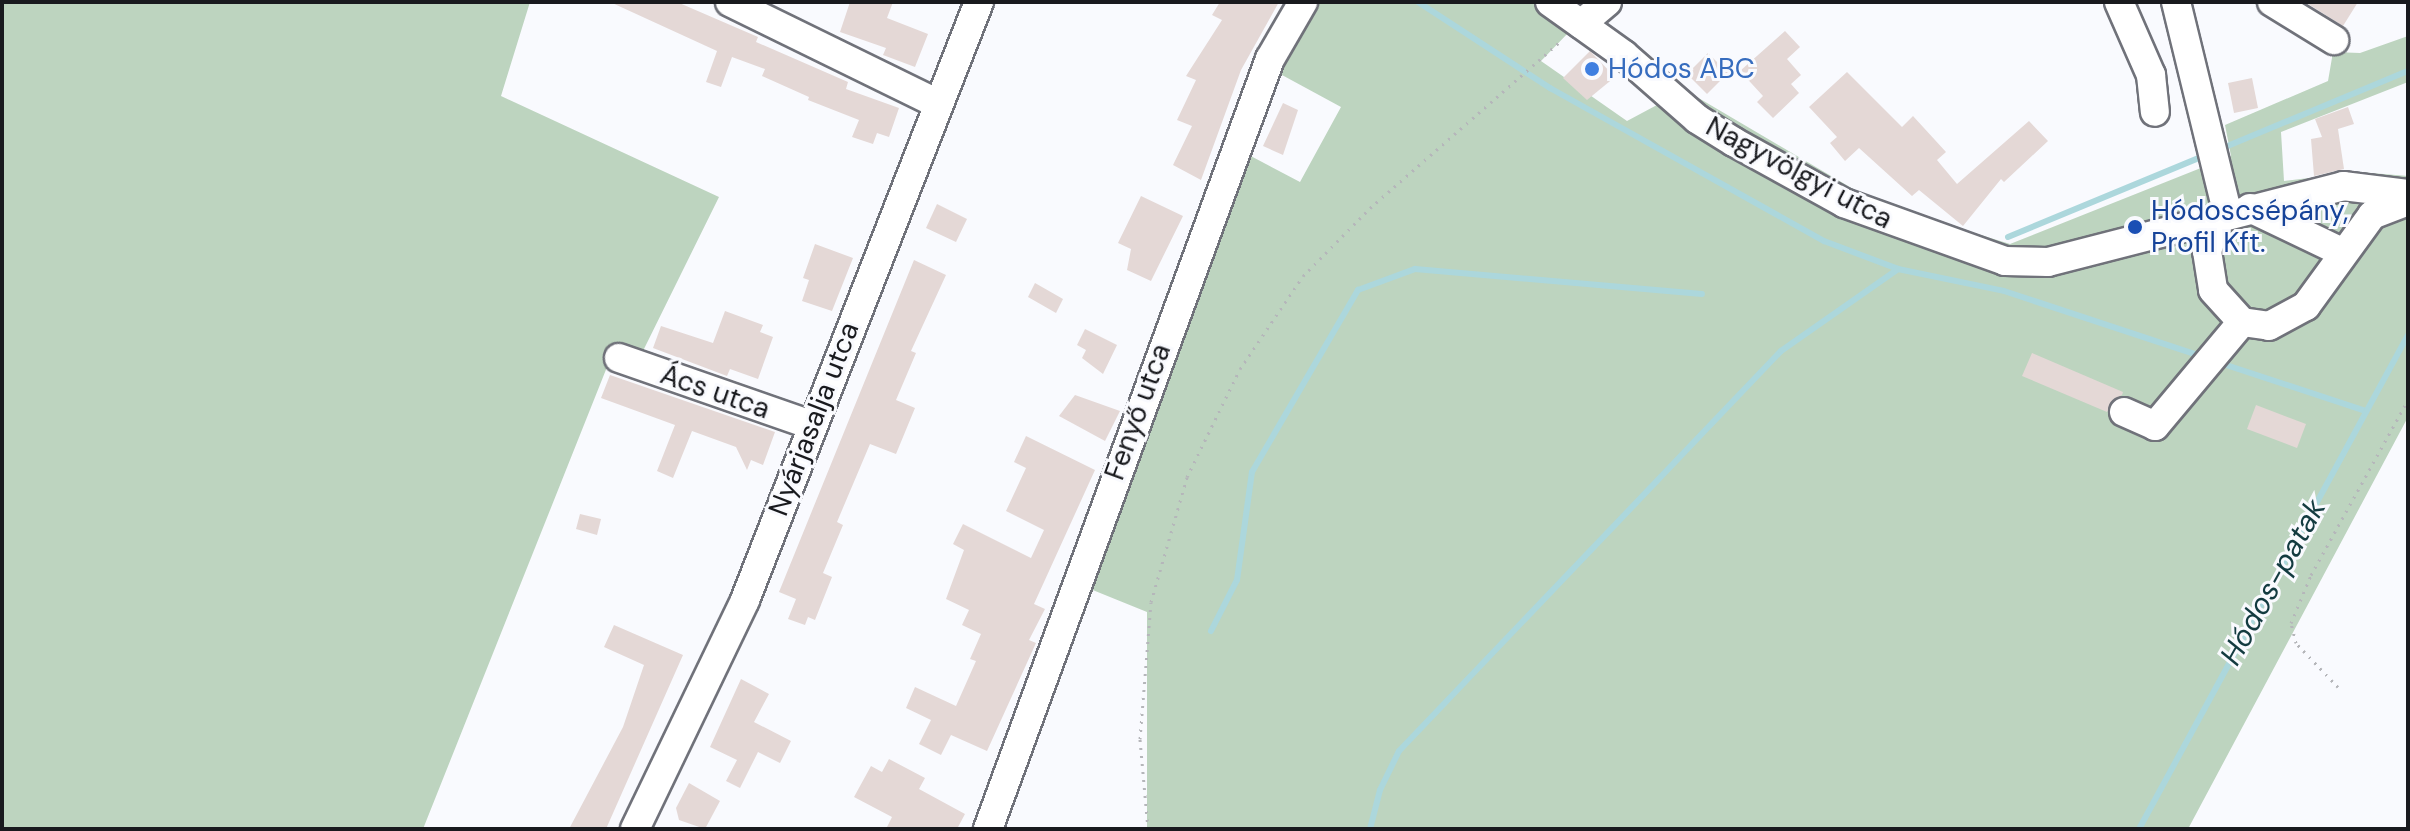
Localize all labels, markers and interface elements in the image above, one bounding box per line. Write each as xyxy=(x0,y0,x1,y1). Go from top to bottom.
place label: Hódos ABC xyxy=(1608,52,1755,86)
marker: Hódos ABC xyxy=(1583,60,1601,78)
street label: Nagyvölgyi utca xyxy=(1700,110,1898,236)
place label: Hódoscsépány, Profil Kft. xyxy=(2151,194,2348,260)
marker: Hódoscsépány, Profil Kft. xyxy=(2126,218,2144,236)
street label: Nyárjasalja utca xyxy=(762,317,866,521)
street label: Fenyő utca xyxy=(1098,339,1178,485)
street label: Ács utca xyxy=(656,358,774,426)
water label: Hódos-patak xyxy=(2213,493,2333,671)

